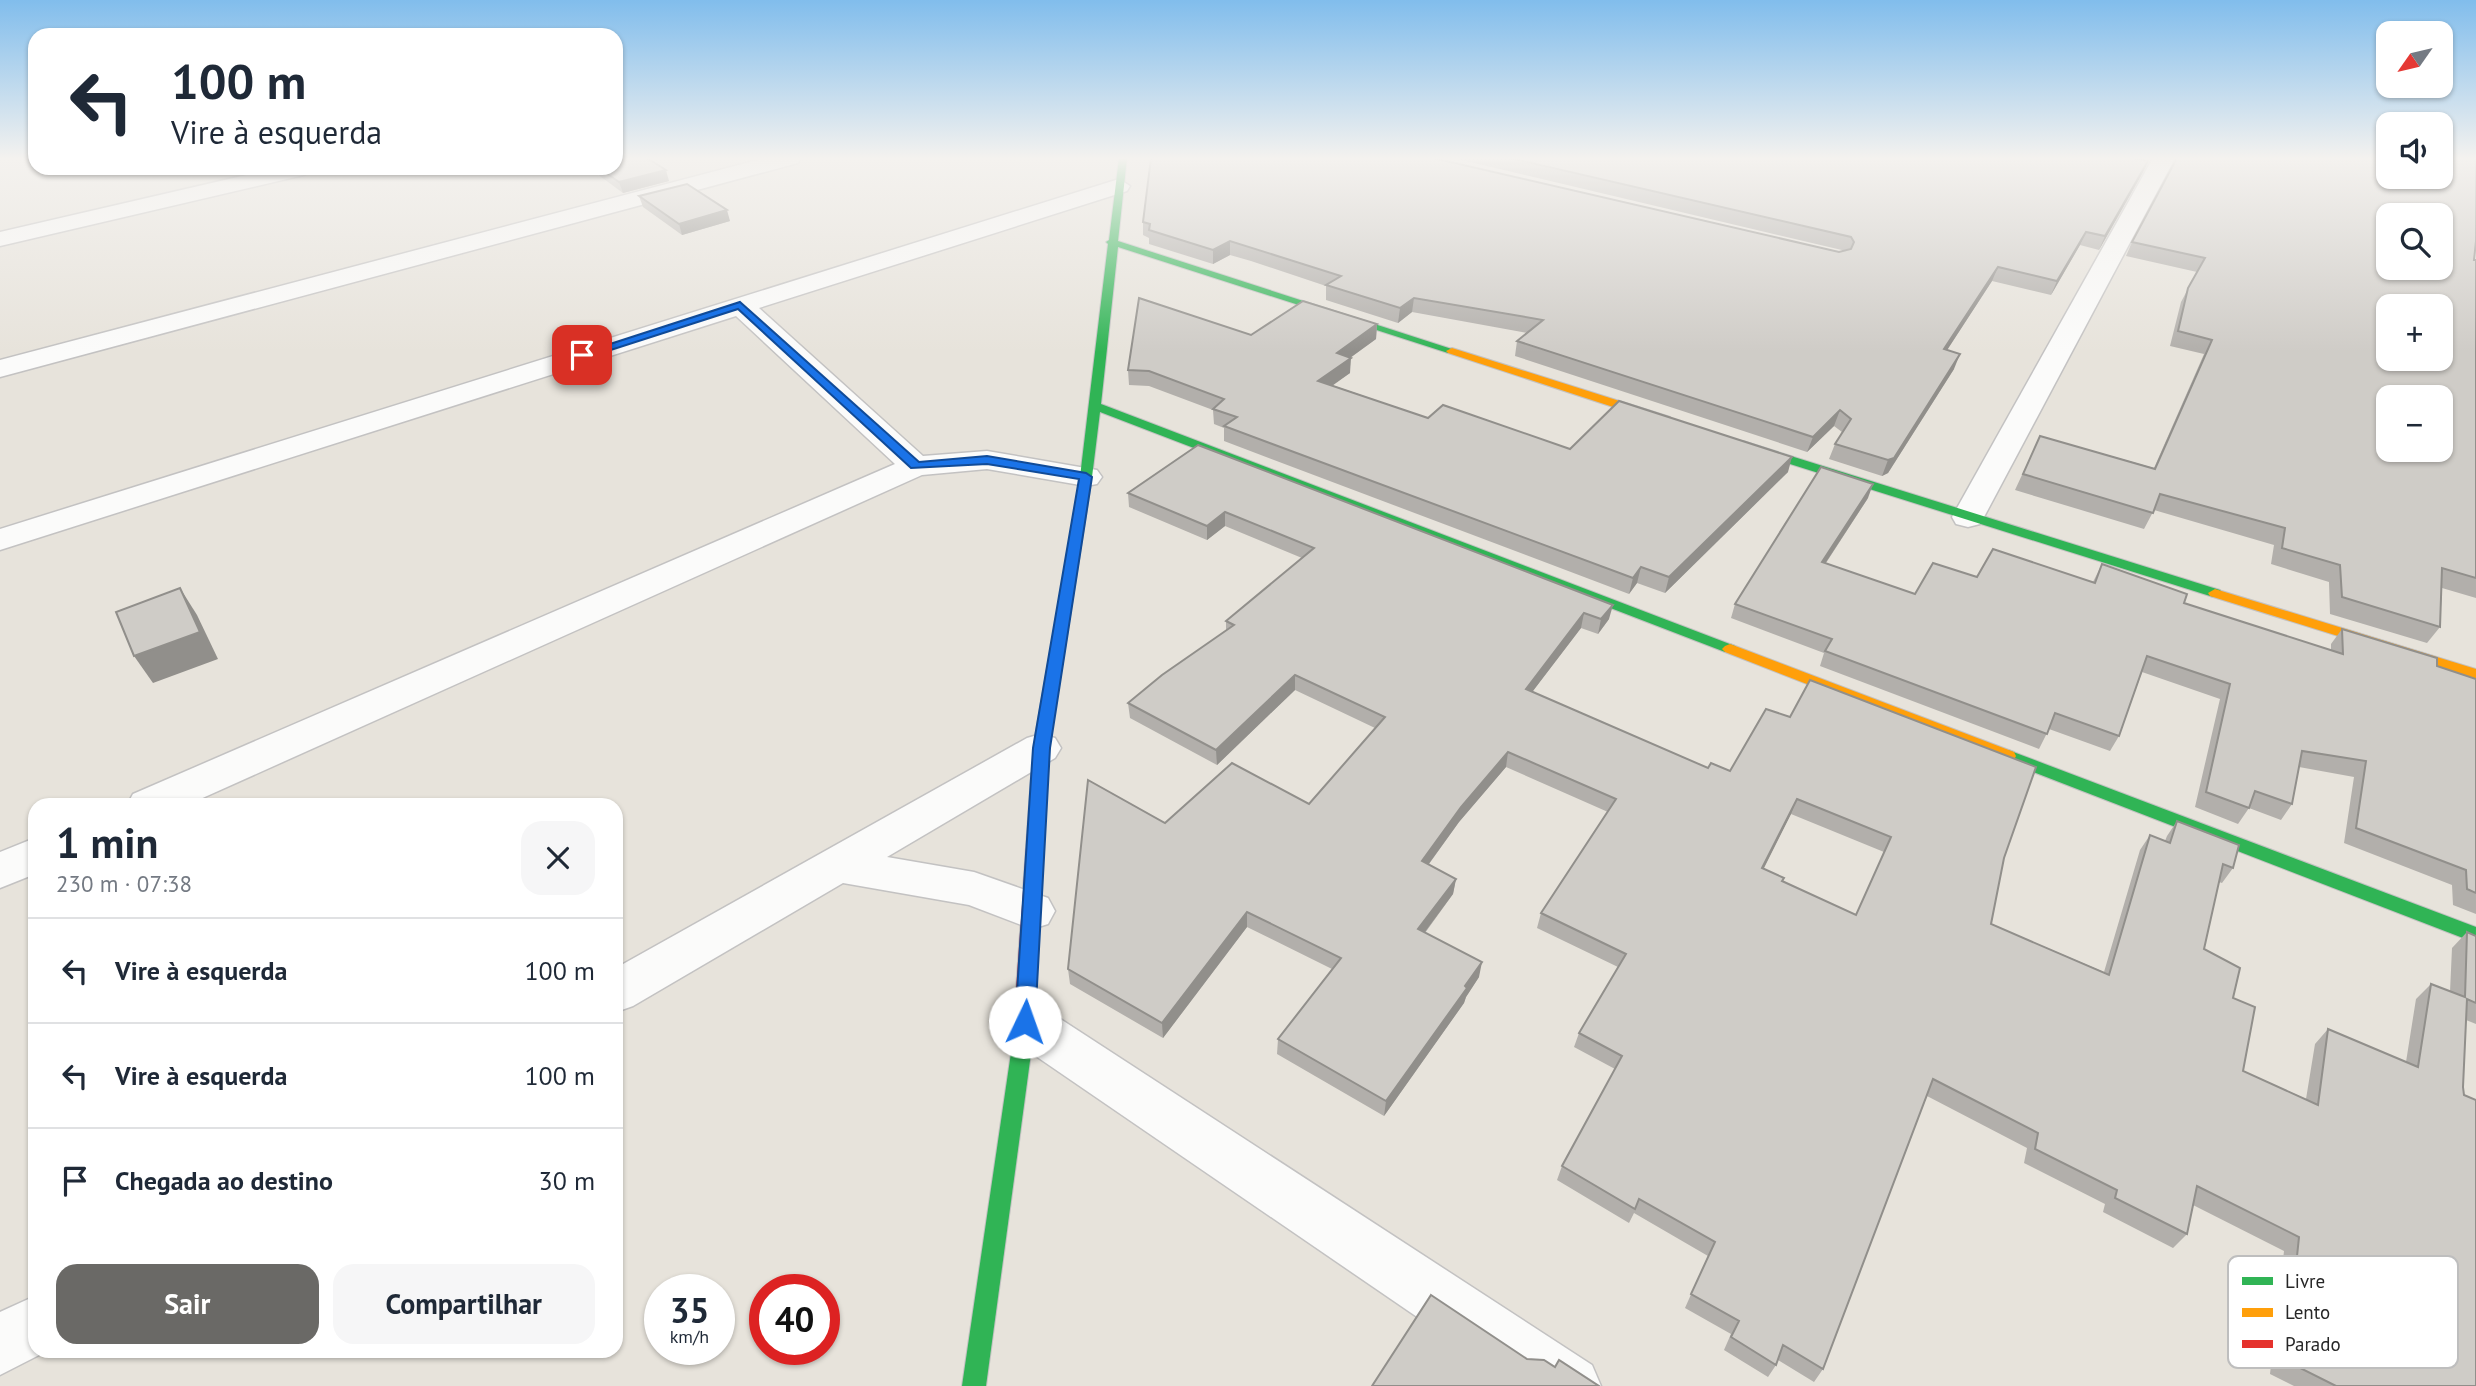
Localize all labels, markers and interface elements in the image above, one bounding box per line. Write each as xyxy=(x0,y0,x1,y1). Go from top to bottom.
north arrow xyxy=(2376,21,2454,98)
map controls xyxy=(2376,21,2453,462)
text: 100 m xyxy=(171,49,306,113)
icon: left xyxy=(56,56,147,147)
text: Vire à esquerda xyxy=(171,111,382,153)
button: sound xyxy=(2376,112,2453,189)
button: search xyxy=(2376,203,2453,280)
button: + xyxy=(2376,294,2453,371)
pin xyxy=(552,325,612,385)
icon: arrive xyxy=(563,336,601,374)
button: − xyxy=(2376,385,2453,462)
text: 1 min xyxy=(56,815,158,870)
button: close xyxy=(521,821,595,895)
text: 230 m · 07:38 xyxy=(56,869,192,898)
icon: left xyxy=(56,952,94,990)
text: Vire à esquerda xyxy=(115,954,287,987)
text: 100 m xyxy=(524,954,595,987)
position arrow xyxy=(988,985,1062,1059)
icon: left xyxy=(56,1057,94,1095)
text: Vire à esquerda xyxy=(115,1059,287,1092)
text: 100 m xyxy=(524,1059,595,1092)
icon: arrive xyxy=(56,1162,94,1200)
text: Chegada ao destino xyxy=(115,1164,333,1197)
text: 30 m xyxy=(539,1164,595,1197)
legend xyxy=(2228,1256,2458,1368)
button: Sair xyxy=(56,1264,319,1344)
button: Compartilhar xyxy=(333,1264,595,1344)
text: Livre xyxy=(2285,1269,2325,1293)
speed limit sign: 40 xyxy=(749,1274,840,1365)
text: 35 xyxy=(670,1287,709,1333)
text: Lento xyxy=(2285,1300,2330,1324)
text: km/h xyxy=(670,1325,709,1348)
text: Parado xyxy=(2285,1332,2341,1356)

